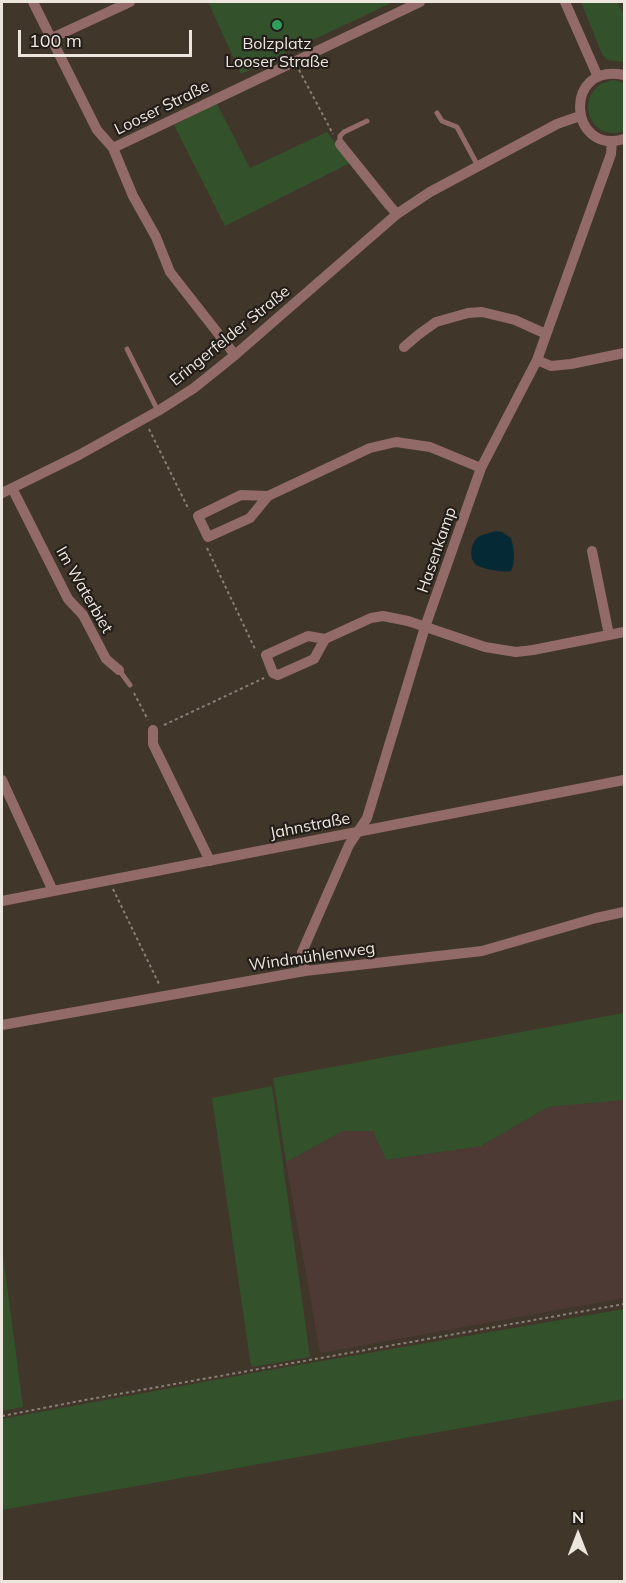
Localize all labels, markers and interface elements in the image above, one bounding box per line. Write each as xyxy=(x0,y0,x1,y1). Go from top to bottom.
scale bar xyxy=(21,18,195,56)
marker: Bolzplatz Looser Straße xyxy=(270,18,284,32)
text: 100 m xyxy=(29,29,82,52)
place label: Bolzplatz Looser Straße xyxy=(225,34,329,72)
street label: Looser Straße xyxy=(111,77,213,139)
street label: Eringerfelder Straße xyxy=(166,282,294,390)
street label: Hasenkamp xyxy=(413,505,461,595)
street label: Im Waterbiet xyxy=(52,543,116,637)
street label: Jahnstraße xyxy=(268,809,352,843)
street label: Windmühlenweg xyxy=(248,939,376,975)
north arrow xyxy=(548,1505,608,1565)
text: N xyxy=(572,1507,584,1527)

